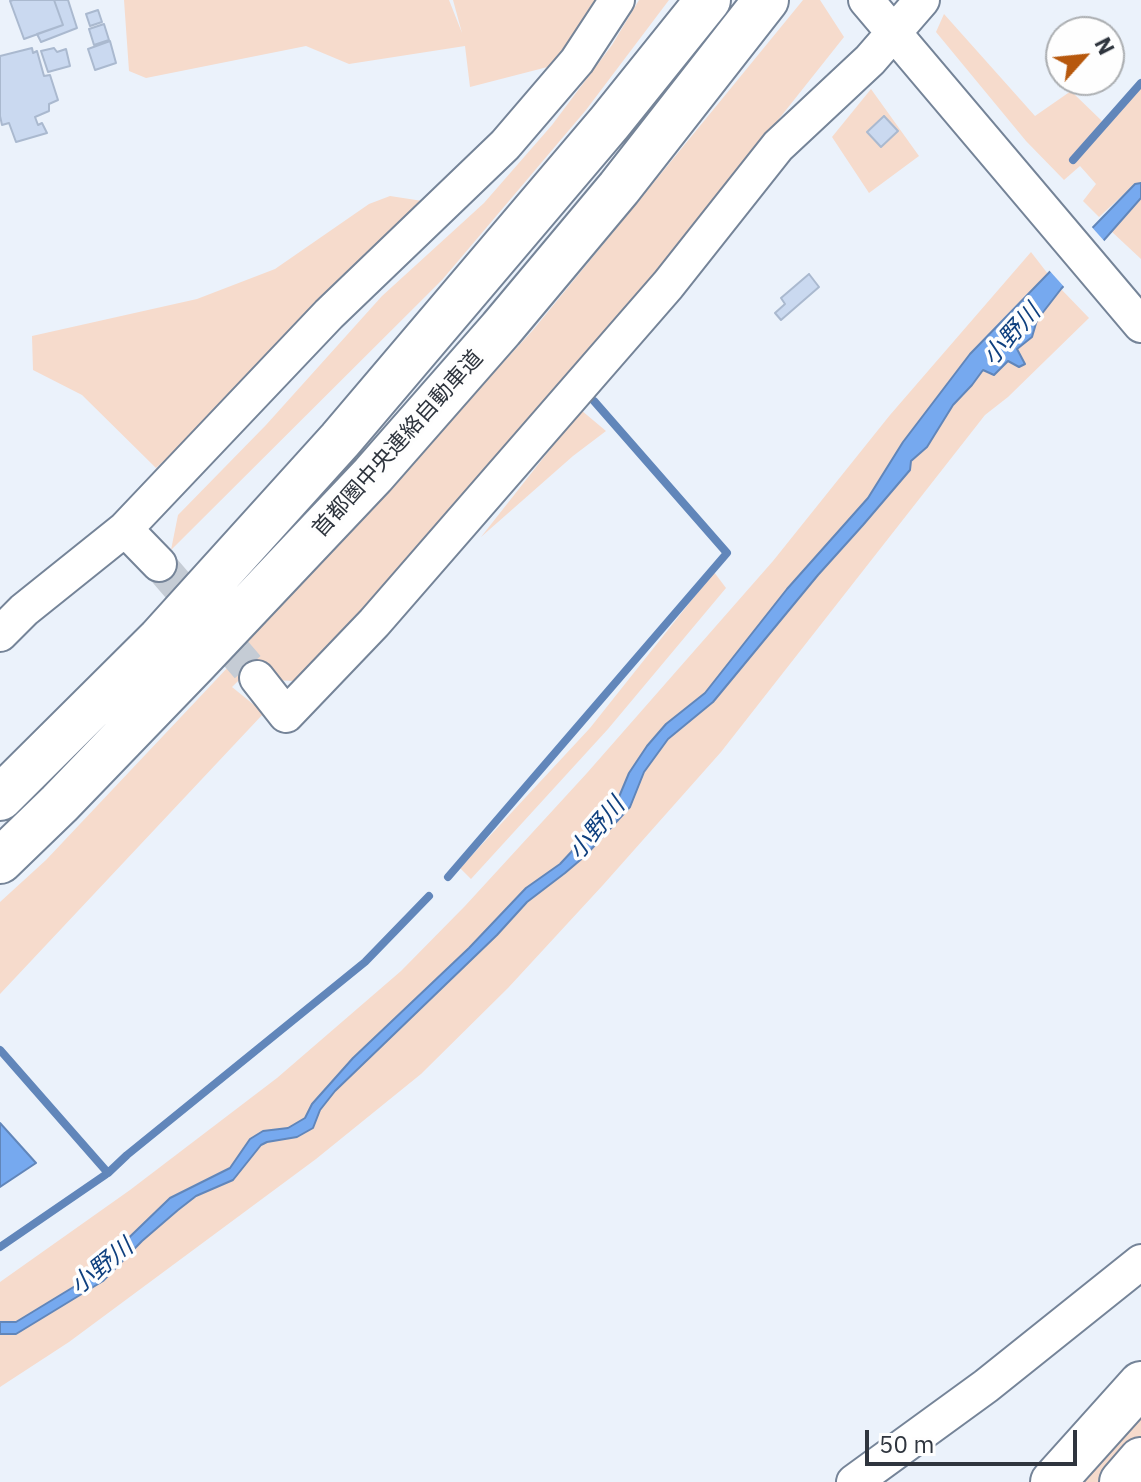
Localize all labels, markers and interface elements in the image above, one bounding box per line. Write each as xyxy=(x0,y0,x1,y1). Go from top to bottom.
north arrow xyxy=(1045,16,1125,96)
text: N xyxy=(1089,32,1122,59)
water label: 小野川 xyxy=(977,299,1047,371)
street label: 首都圏中央連絡自動車道 xyxy=(307,345,489,543)
water label: 小野川 xyxy=(563,792,631,866)
water label: 小野川 xyxy=(65,1233,139,1301)
scale bar xyxy=(869,1414,1081,1464)
text: 50 m xyxy=(879,1428,934,1460)

